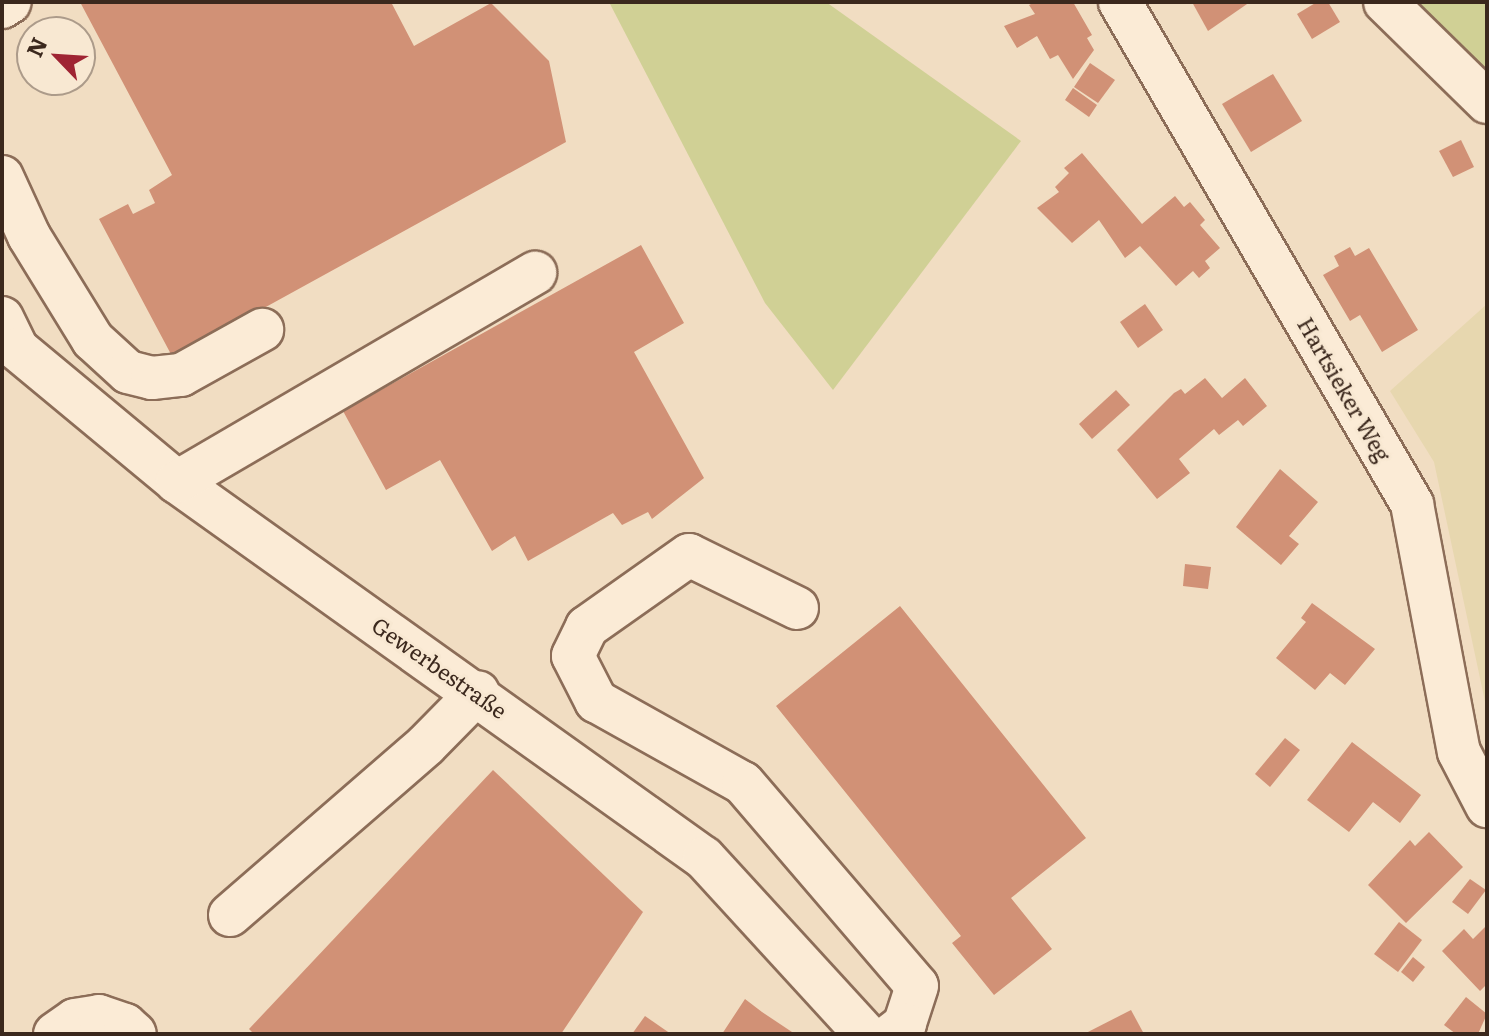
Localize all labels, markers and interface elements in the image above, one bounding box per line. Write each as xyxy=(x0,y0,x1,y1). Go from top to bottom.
north arrow xyxy=(16,16,96,96)
text: N xyxy=(17,31,54,62)
street label: Hartsieker Weg xyxy=(1293,312,1397,466)
street label: Gewerbestraße xyxy=(367,611,513,723)

